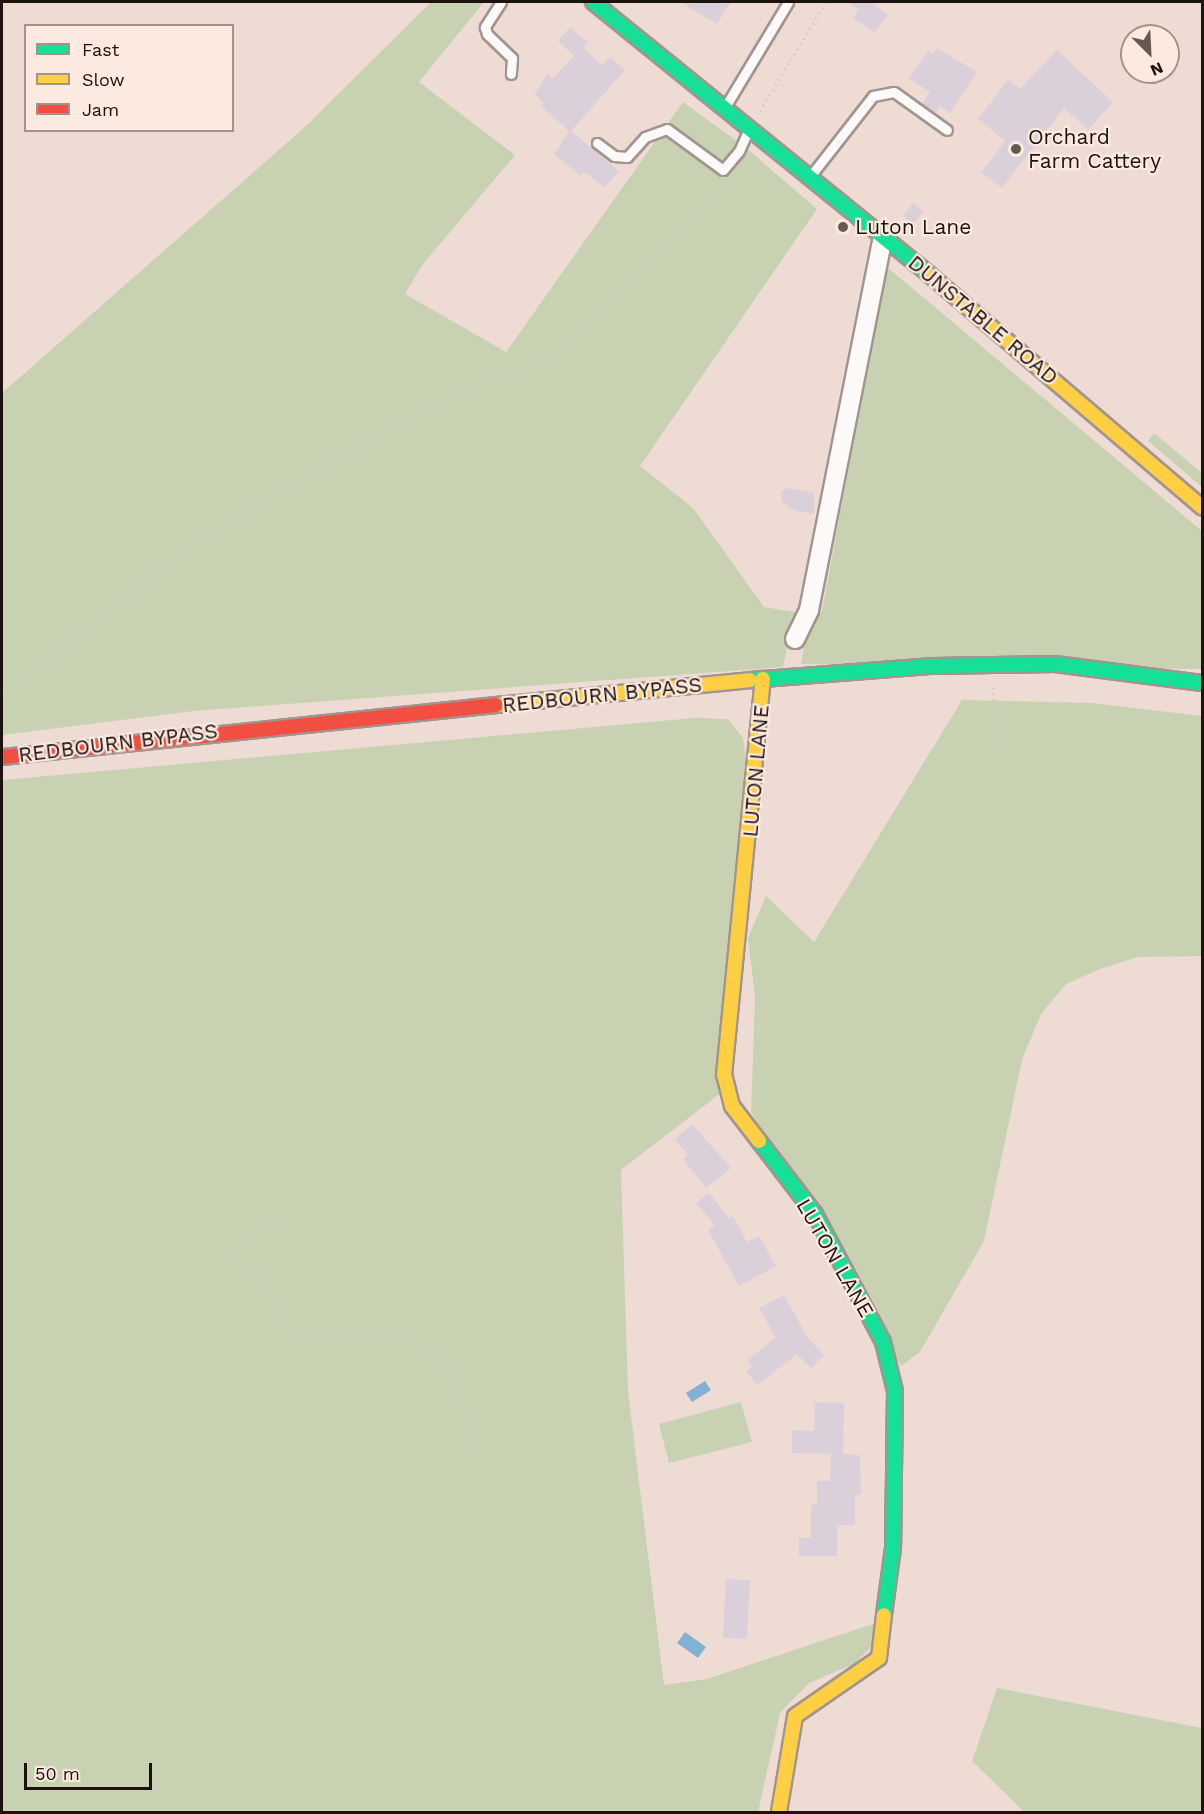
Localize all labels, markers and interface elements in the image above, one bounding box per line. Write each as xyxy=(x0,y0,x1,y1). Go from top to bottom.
legend xyxy=(24,24,234,132)
north arrow xyxy=(1120,24,1180,84)
text: Fast xyxy=(82,39,119,60)
text: N xyxy=(1147,58,1166,80)
text: Slow xyxy=(82,69,125,90)
text: Jam xyxy=(82,99,119,120)
place label: Orchard Farm Cattery xyxy=(1028,124,1161,174)
marker: Orchard Farm Cattery xyxy=(1009,142,1023,156)
place label: Luton Lane xyxy=(855,214,971,240)
marker: Luton Lane xyxy=(836,220,850,234)
street label: DUNSTABLE ROAD xyxy=(903,250,1063,390)
street label: REDBOURN BYPASS xyxy=(501,672,703,718)
street label: LUTON LANE xyxy=(738,704,774,838)
street label: REDBOURN BYPASS xyxy=(17,718,219,768)
street label: LUTON LANE xyxy=(791,1194,879,1322)
scale bar xyxy=(27,1751,154,1789)
text: 50 m xyxy=(35,1763,80,1784)

